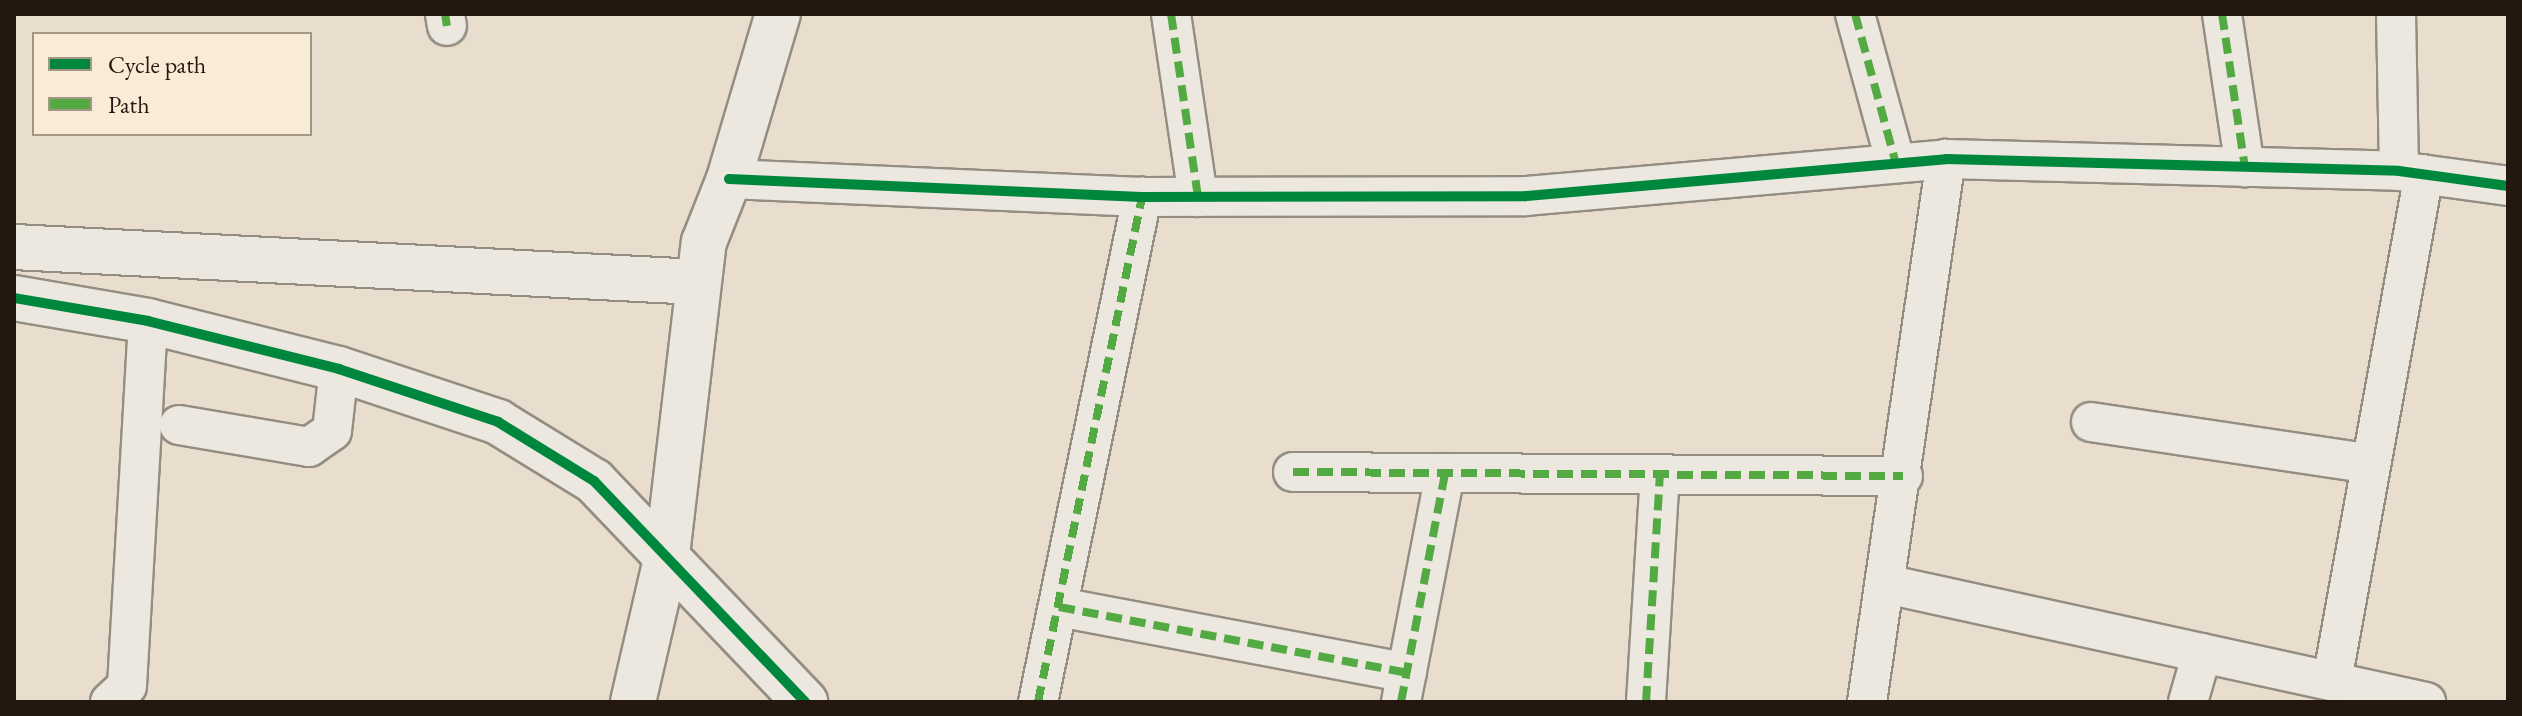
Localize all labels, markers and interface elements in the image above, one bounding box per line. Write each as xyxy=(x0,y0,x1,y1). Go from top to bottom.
legend xyxy=(32,32,312,136)
text: Cycle path xyxy=(108,49,206,80)
text: Path xyxy=(108,89,150,120)

